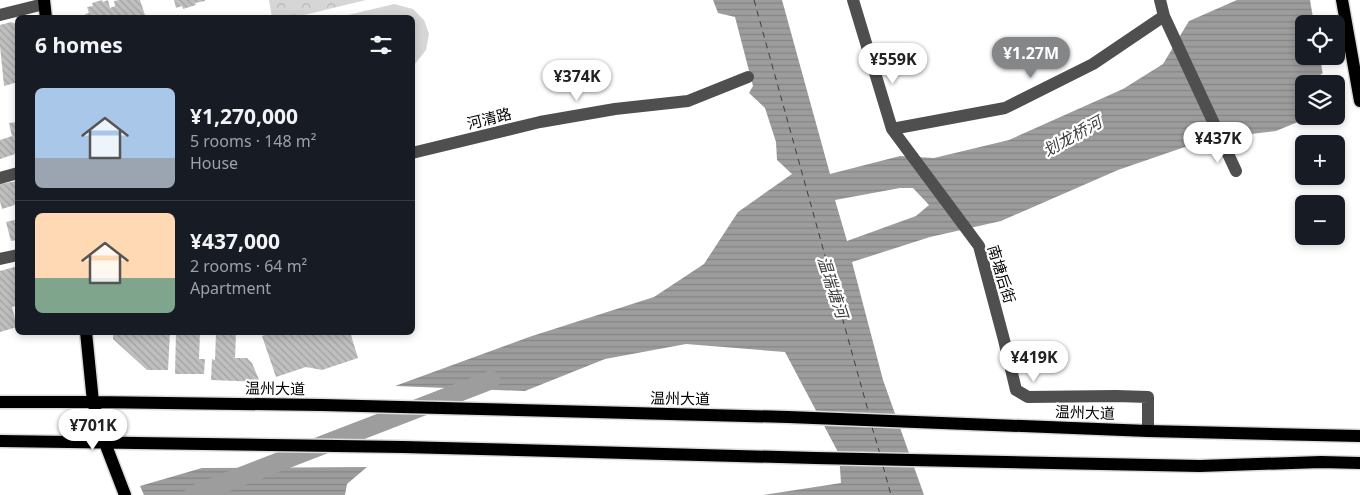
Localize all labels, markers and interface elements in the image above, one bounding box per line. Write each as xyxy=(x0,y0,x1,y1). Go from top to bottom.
map controls xyxy=(1295,15,1345,245)
button: locate xyxy=(1295,15,1345,65)
text: 6 homes xyxy=(35,31,123,59)
icon: filters xyxy=(367,31,395,59)
pin: ¥1.27M xyxy=(990,36,1072,79)
pin: ¥559K xyxy=(858,42,928,85)
text: ¥1.27M xyxy=(1003,42,1059,64)
text: ¥559K xyxy=(869,48,917,70)
pin: ¥374K xyxy=(542,59,612,102)
text: ¥374K xyxy=(553,65,601,87)
button: layers xyxy=(1295,75,1345,125)
text: ¥1,270,000 xyxy=(190,102,298,130)
street label: 河清路 xyxy=(465,103,513,133)
icon: home xyxy=(75,108,135,168)
water label: 划龙桥河 xyxy=(1039,109,1108,161)
pin: ¥437K xyxy=(1183,121,1253,164)
text: ¥437K xyxy=(1194,127,1242,149)
text: 5 rooms · 148 m² xyxy=(190,130,316,152)
button: + xyxy=(1295,135,1345,185)
text: House xyxy=(190,152,238,174)
button: − xyxy=(1295,195,1345,245)
text: ¥437,000 xyxy=(190,227,280,255)
icon: home xyxy=(75,233,135,293)
street label: 南塘后街 xyxy=(984,242,1020,306)
water label: 温瑞塘河 xyxy=(813,253,854,324)
text: 2 rooms · 64 m² xyxy=(190,255,307,277)
text: Apartment xyxy=(190,277,271,299)
pin: ¥419K xyxy=(999,340,1069,383)
text: ¥419K xyxy=(1010,346,1058,368)
street label: 温州大道 xyxy=(245,377,305,399)
street label: 温州大道 xyxy=(650,387,710,409)
street label: 温州大道 xyxy=(1055,401,1115,423)
pin: ¥701K xyxy=(58,408,128,451)
text: ¥701K xyxy=(69,414,117,436)

